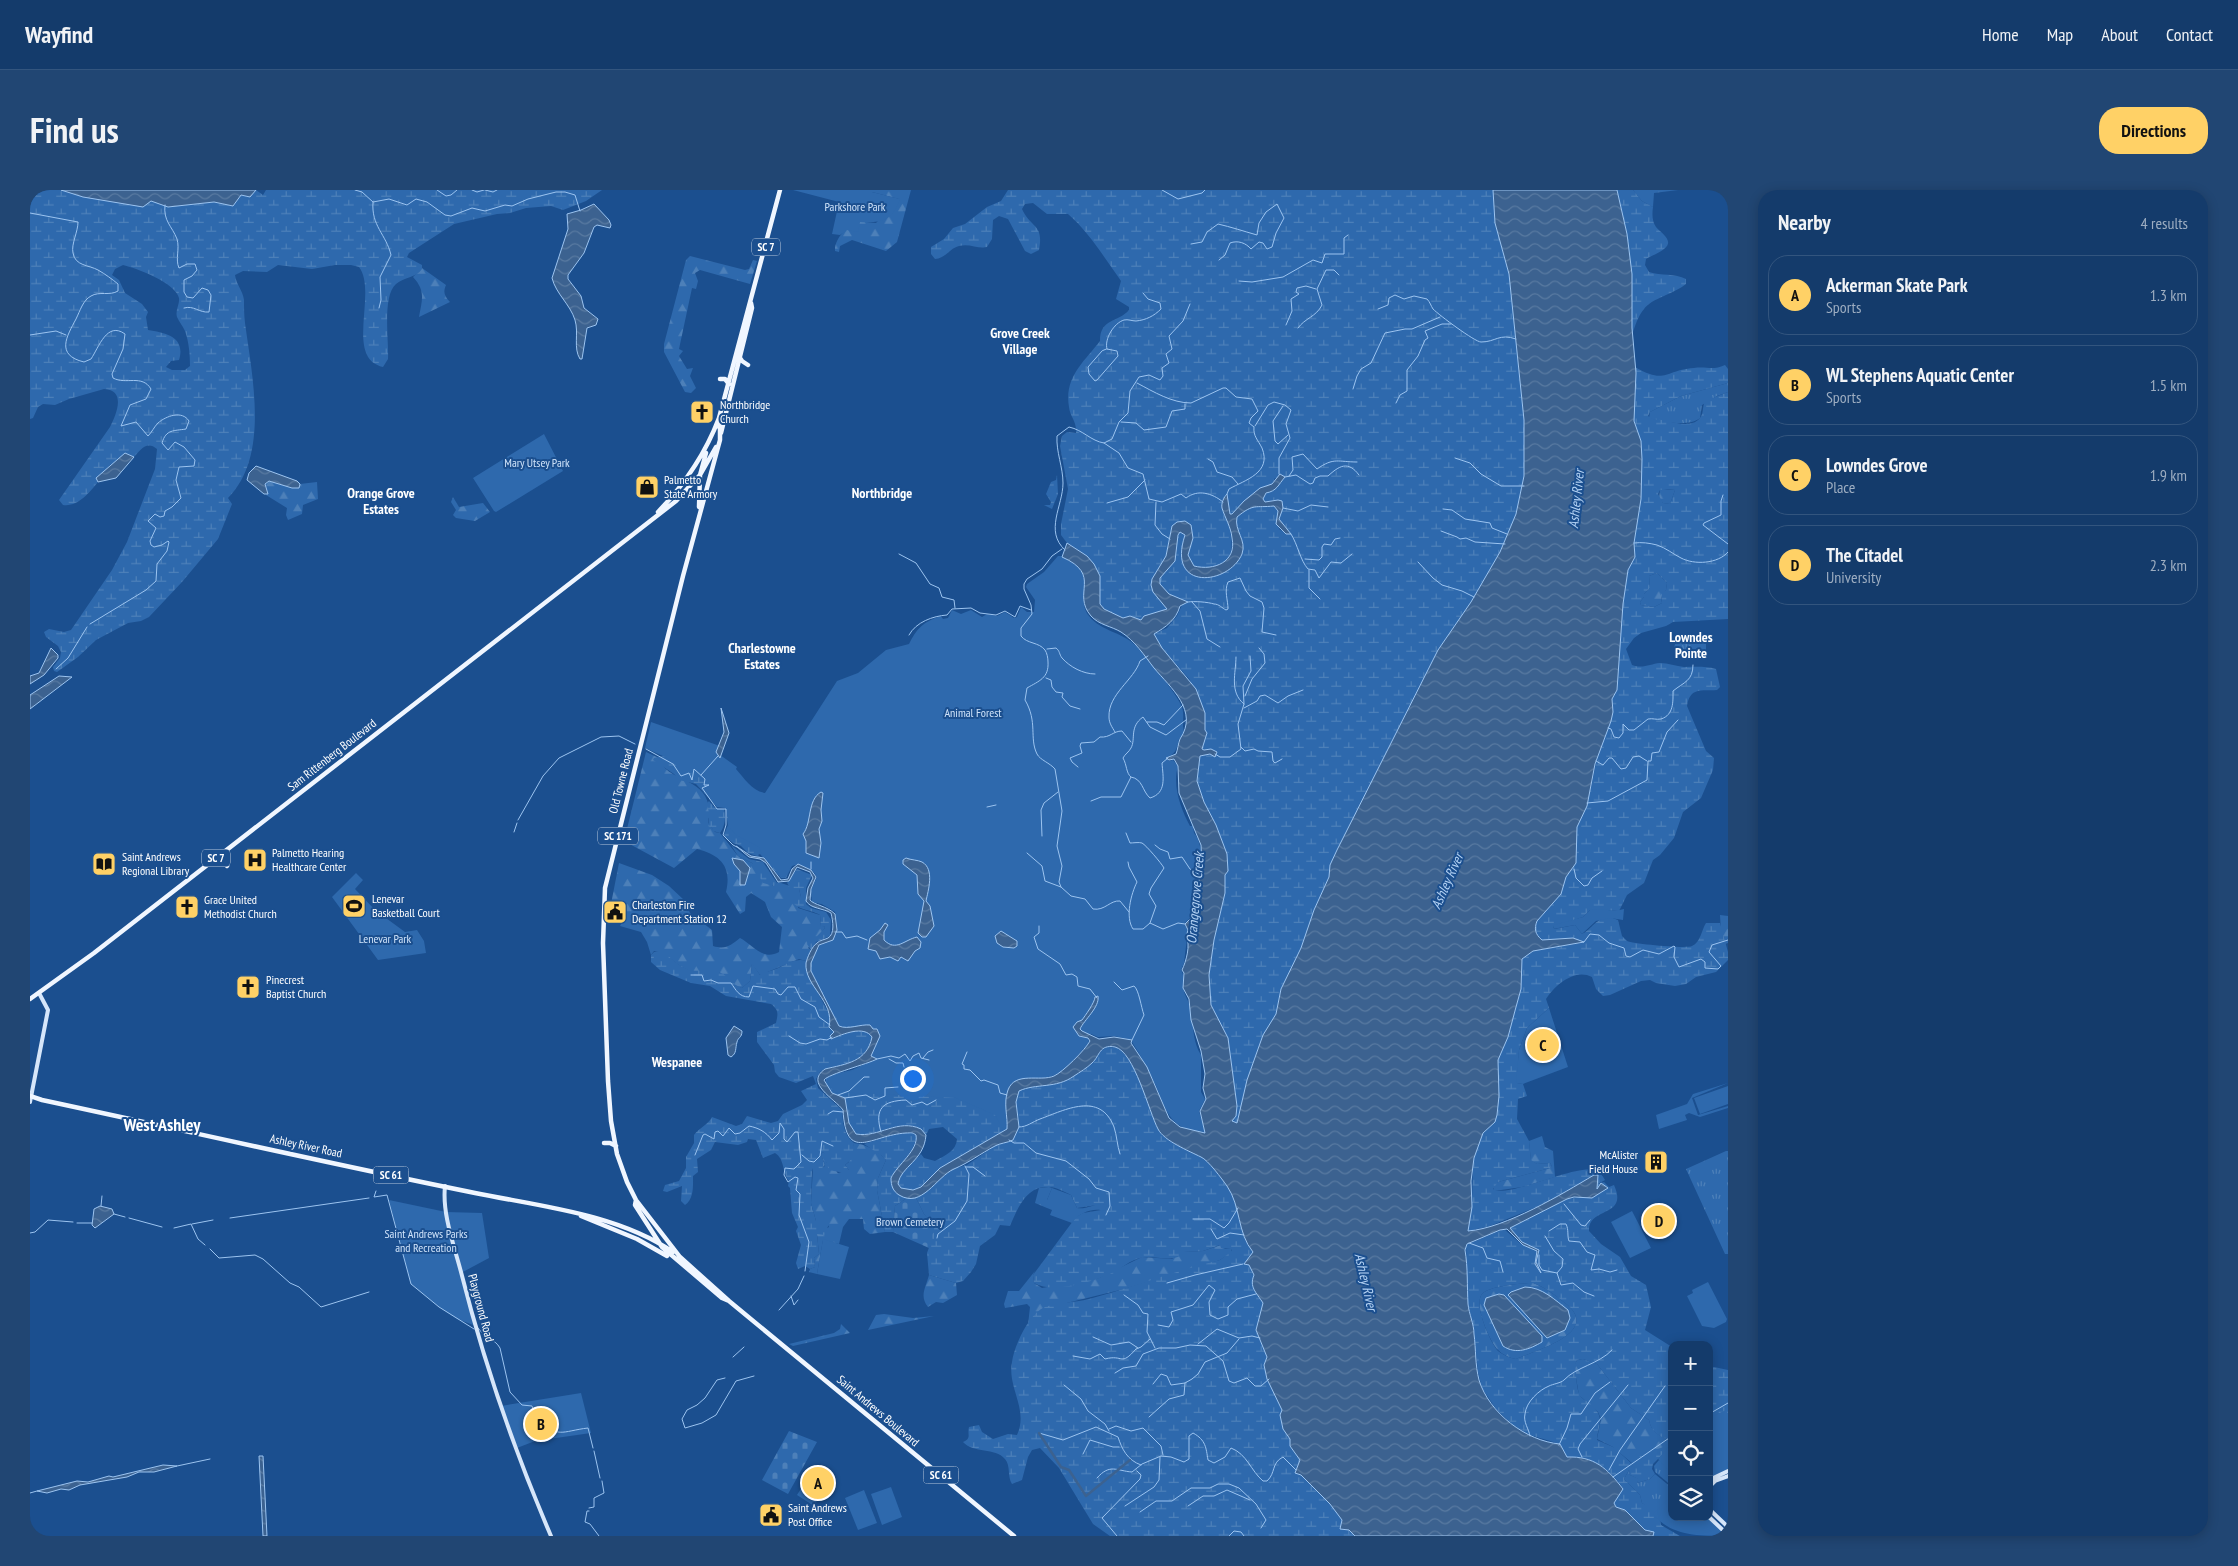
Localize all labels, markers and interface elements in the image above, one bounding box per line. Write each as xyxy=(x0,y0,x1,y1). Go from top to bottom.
text: Wayfind xyxy=(25,19,93,50)
text: Home xyxy=(1982,23,2019,46)
text: Map xyxy=(2047,23,2073,46)
text: About xyxy=(2101,23,2138,46)
text: Contact xyxy=(2166,23,2213,46)
text: Find us xyxy=(30,107,119,153)
button: Directions xyxy=(2099,107,2208,154)
park label: Parkshore Park xyxy=(825,199,886,214)
text: Nearby xyxy=(1778,209,1831,236)
text: 4 results xyxy=(2141,213,2188,233)
road number: SC 7 xyxy=(752,238,780,256)
text: Ackerman Skate Park xyxy=(1826,273,1968,297)
text: A xyxy=(1791,285,1799,305)
text: 1.3 km xyxy=(2150,285,2187,305)
text: Sports xyxy=(1826,297,1861,317)
district label: Grove Creek Village xyxy=(990,324,1050,358)
text: WL Stephens Aquatic Center xyxy=(1826,363,2014,387)
text: B xyxy=(1791,375,1799,395)
text: 1.5 km xyxy=(2150,375,2187,395)
text: Sports xyxy=(1826,387,1861,407)
place label: Northbridge Church xyxy=(720,397,770,426)
church icon: Northbridge Church xyxy=(689,399,715,425)
text: Lowndes Grove xyxy=(1826,453,1928,477)
park label: Mary Utsey Park xyxy=(504,455,570,470)
text: C xyxy=(1791,465,1799,485)
text: 1.9 km xyxy=(2150,465,2187,485)
water label: Ashley River xyxy=(1564,467,1588,529)
place label: Palmetto State Armory xyxy=(664,472,718,501)
shop icon: Palmetto State Armory xyxy=(634,474,660,500)
text: Place xyxy=(1826,477,1855,497)
district label: Orange Grove Estates xyxy=(347,484,415,518)
district label: Northbridge xyxy=(852,484,912,502)
text: The Citadel xyxy=(1826,543,1903,567)
text: D xyxy=(1791,555,1799,575)
text: 2.3 km xyxy=(2150,555,2187,575)
text: University xyxy=(1826,567,1881,587)
district label: Lowndes Pointe xyxy=(1669,628,1713,662)
district label: Charlestowne Estates xyxy=(728,639,796,673)
park label: Animal Forest xyxy=(944,705,1002,720)
street label: Sam Rittenberg Boulevard xyxy=(284,715,379,794)
street label: Old Towne Road xyxy=(605,747,636,815)
road number: SC 171 xyxy=(598,827,638,844)
place label: Palmetto Hearing Healthcare Center xyxy=(272,845,347,874)
hospital icon: Palmetto Hearing Healthcare Center xyxy=(242,847,268,873)
water label: Ashley River xyxy=(1427,848,1468,912)
place label: Saint Andrews Regional Library xyxy=(122,849,190,878)
road number: SC 7 xyxy=(202,850,230,866)
water label: Orangegrove Creek xyxy=(1182,850,1208,945)
library icon: Saint Andrews Regional Library xyxy=(91,851,117,877)
place label: Lenevar Basketball Court xyxy=(372,891,441,920)
place label: Grace United Methodist Church xyxy=(204,892,277,921)
sports icon: Lenevar Basketball Court xyxy=(341,893,367,919)
church icon: Grace United Methodist Church xyxy=(174,894,200,920)
place label: Charleston Fire Department Station 12 xyxy=(632,897,727,926)
public building icon: Charleston Fire Department Station 12 xyxy=(602,899,628,925)
park label: Lenevar Park xyxy=(359,931,412,946)
place label: Pinecrest Baptist Church xyxy=(266,972,326,1001)
church icon: Pinecrest Baptist Church xyxy=(235,974,261,1000)
pin: C xyxy=(1527,1026,1559,1064)
district label: Wespanee xyxy=(651,1053,702,1071)
your location xyxy=(900,1066,926,1092)
district label: West Ashley xyxy=(123,1113,201,1136)
street label: Ashley River Road xyxy=(269,1131,344,1160)
place label: McAlister Field House xyxy=(1589,1147,1639,1176)
building icon: McAlister Field House xyxy=(1643,1149,1669,1175)
road number: SC 61 xyxy=(374,1166,408,1184)
pin: D xyxy=(1643,1202,1675,1240)
park label: Brown Cemetery xyxy=(876,1214,944,1229)
park label: Saint Andrews Parks and Recreation xyxy=(384,1226,468,1255)
water label: Ashley River xyxy=(1351,1251,1382,1315)
street label: Playground Road xyxy=(465,1272,498,1344)
map controls xyxy=(1668,1341,1713,1521)
button: + xyxy=(1668,1341,1713,1386)
street label: Saint Andrews Boulevard xyxy=(834,1372,923,1449)
button: − xyxy=(1668,1386,1713,1431)
pin: B xyxy=(525,1405,557,1443)
button: locate xyxy=(1668,1431,1713,1476)
pin: A xyxy=(802,1464,834,1502)
road number: SC 61 xyxy=(924,1466,958,1484)
button: layers xyxy=(1668,1476,1713,1521)
place label: Saint Andrews Post Office xyxy=(788,1500,847,1529)
public building icon: Saint Andrews Post Office xyxy=(758,1502,784,1528)

